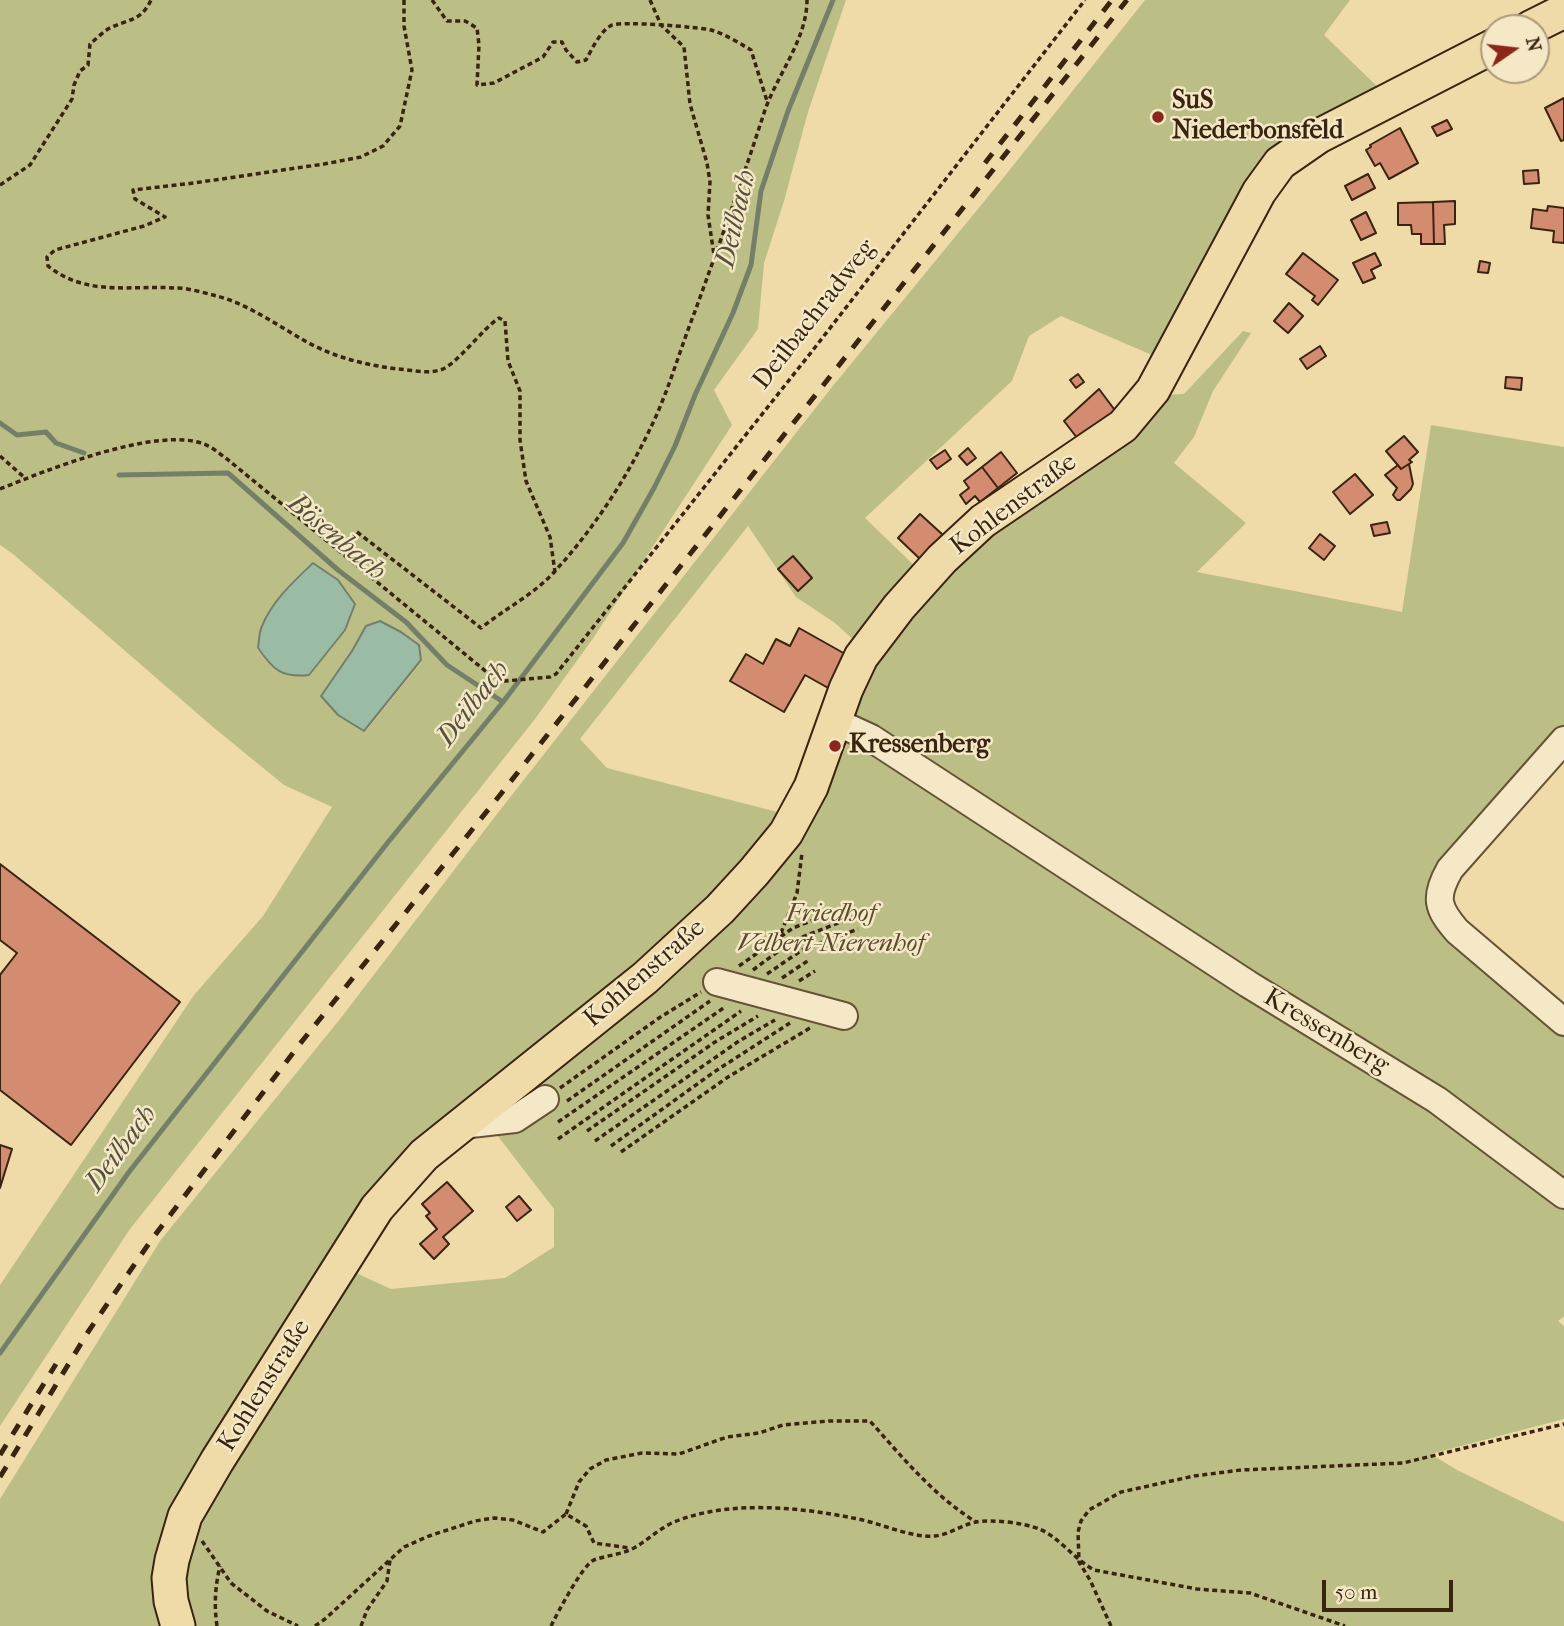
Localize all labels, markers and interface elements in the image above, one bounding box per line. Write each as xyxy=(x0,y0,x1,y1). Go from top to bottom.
north arrow xyxy=(1480,14,1550,84)
text: N xyxy=(1521,35,1546,54)
place label: SuS Niederbonsfeld xyxy=(1172,86,1343,148)
marker: SuS Niederbonsfeld xyxy=(1150,109,1166,125)
water label: Deilbach xyxy=(710,167,764,271)
street label: Deilbachradweg xyxy=(747,234,883,396)
street label: Kohlenstraße xyxy=(945,447,1083,563)
water label: Bösenbach xyxy=(280,487,392,589)
water label: Deilbach xyxy=(430,655,518,753)
place label: Kressenberg xyxy=(849,730,990,762)
marker: Kressenberg xyxy=(827,738,843,754)
park label: Friedhof Velbert-Nierenhof xyxy=(737,899,925,960)
street label: Kohlenstraße xyxy=(578,913,712,1035)
street label: Kressenberg xyxy=(1258,982,1394,1082)
water label: Deilbach xyxy=(79,1099,165,1199)
street label: Kohlenstraße xyxy=(212,1314,318,1458)
scale bar xyxy=(1326,1566,1457,1610)
text: 50 m xyxy=(1335,1580,1378,1604)

